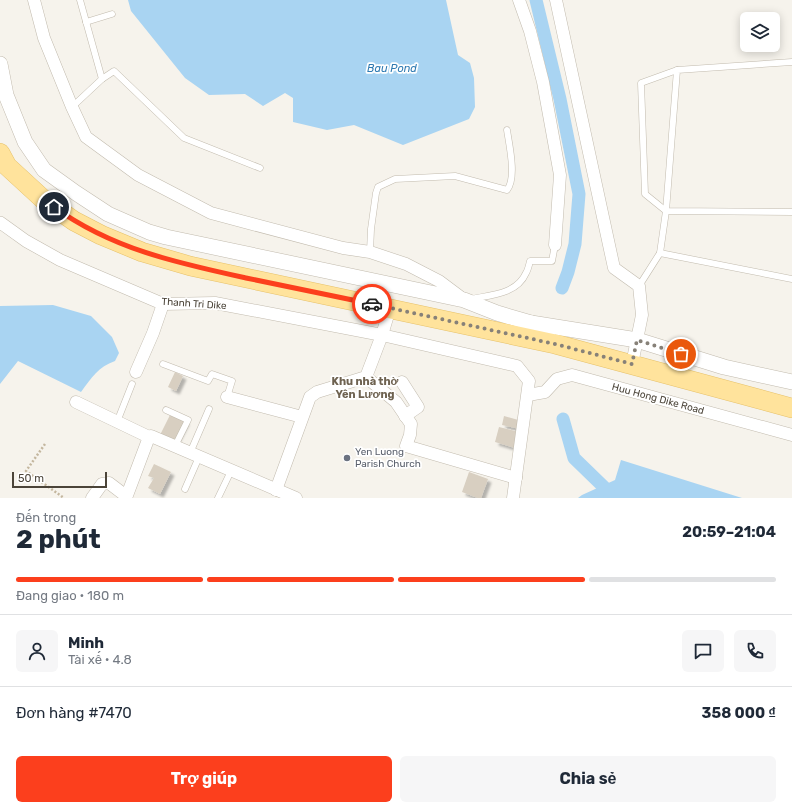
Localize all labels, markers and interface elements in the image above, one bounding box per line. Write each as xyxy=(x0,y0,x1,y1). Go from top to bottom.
map controls xyxy=(740,12,780,52)
button: layers xyxy=(740,12,780,52)
water label: Bau Pond xyxy=(367,62,417,75)
pin xyxy=(37,190,71,224)
icon: home xyxy=(43,196,65,218)
courier xyxy=(352,284,392,324)
icon: car xyxy=(361,293,383,315)
street label: Thanh Tri Dike xyxy=(161,296,227,312)
pin xyxy=(664,337,698,371)
icon: bag xyxy=(670,343,692,365)
district label: Khu nhà thờ Yên Lương xyxy=(332,375,399,401)
street label: Huu Hong Dike Road xyxy=(611,381,705,417)
place label: Yen Luong Parish Church xyxy=(355,446,421,470)
marker: Yen Luong Parish Church xyxy=(342,453,352,463)
scale bar xyxy=(12,470,107,489)
text: 50 m xyxy=(18,472,44,485)
text: Đến trong xyxy=(16,510,76,525)
text: 20:59–21:04 xyxy=(682,523,776,541)
text: 2 phút xyxy=(16,524,101,555)
text: Đang giao · 180 m xyxy=(16,588,124,603)
button: person xyxy=(16,630,58,672)
button: chat xyxy=(682,630,724,672)
button: phone xyxy=(734,630,776,672)
text: Minh xyxy=(68,634,104,652)
text: Tài xế · 4.8 xyxy=(68,652,132,667)
text: Đơn hàng #7470 xyxy=(16,704,132,722)
text: 358 000 ₫ xyxy=(702,704,776,722)
button: Trợ giúp xyxy=(16,756,392,802)
button: Chia sẻ xyxy=(400,756,776,802)

